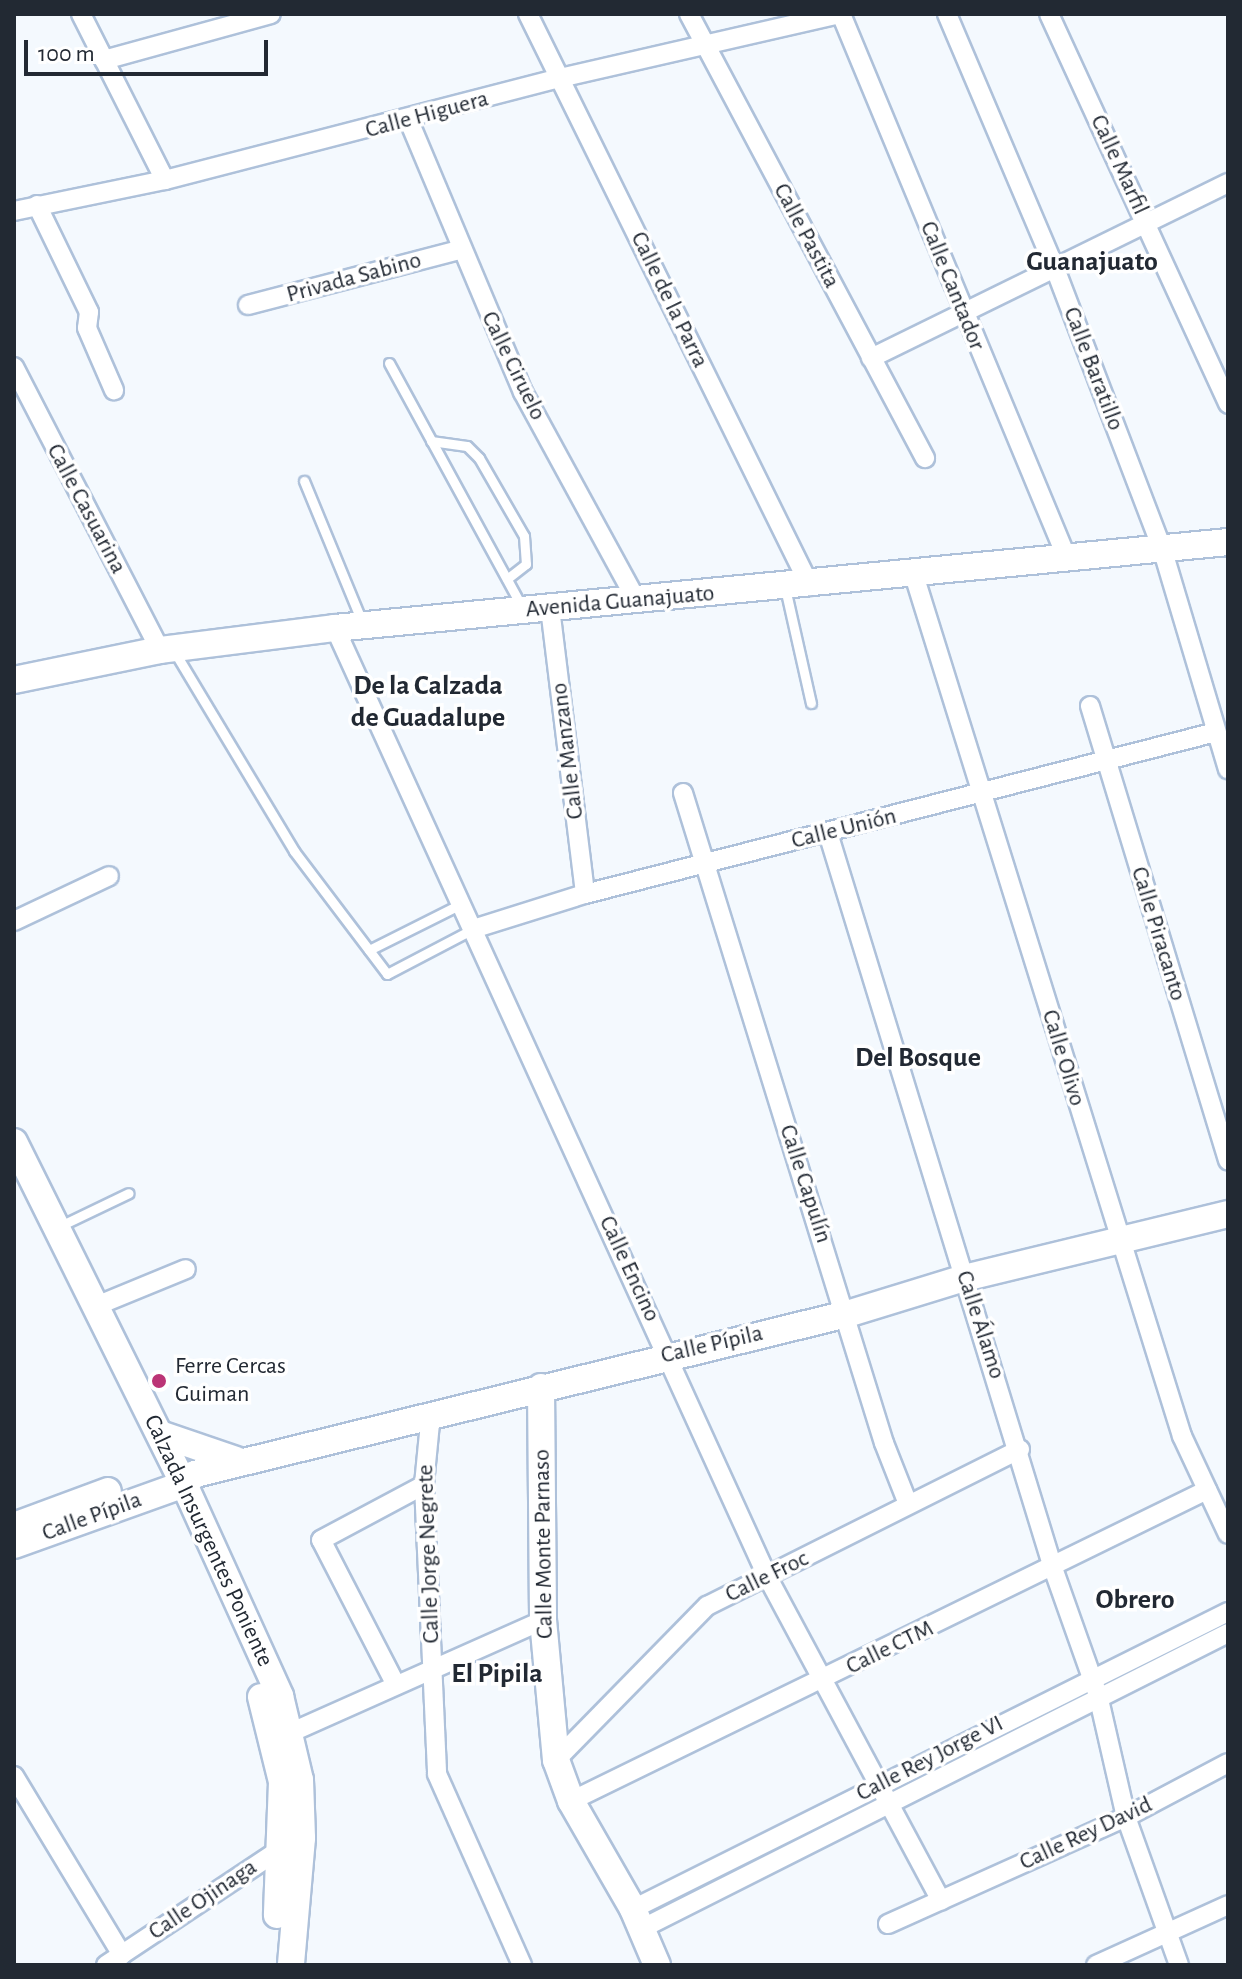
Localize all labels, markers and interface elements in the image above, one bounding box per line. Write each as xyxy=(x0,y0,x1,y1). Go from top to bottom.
scale bar xyxy=(28,24,272,74)
text: 100 m xyxy=(38,42,95,66)
street label: Calle Higuera xyxy=(362,85,492,145)
street label: Calle Marfil xyxy=(1083,110,1155,220)
street label: Calle Pastita xyxy=(766,179,846,293)
street label: Calle Cantador xyxy=(913,217,991,355)
street label: Calle de la Parra xyxy=(624,227,714,373)
district label: Guanajuato xyxy=(1026,245,1158,279)
street label: Privada Sabino xyxy=(284,246,424,310)
street label: Calle Baratillo xyxy=(1056,303,1130,435)
street label: Calle Ciruelo xyxy=(474,307,552,425)
street label: Calle Casuarina xyxy=(40,439,132,579)
street label: Avenida Guanajuato xyxy=(524,579,716,625)
district label: De la Calzada de Guadalupe xyxy=(351,669,505,735)
street label: Calle Manzano xyxy=(545,681,591,821)
street label: Calle Unión xyxy=(789,802,899,856)
street label: Calle Piracanto xyxy=(1124,863,1192,1005)
street label: Calle Olivo xyxy=(1035,1006,1091,1110)
district label: Del Bosque xyxy=(855,1041,981,1075)
street label: Calle Capulín xyxy=(772,1121,838,1247)
street label: Calle Encino xyxy=(592,1212,666,1326)
street label: Calle Álamo xyxy=(949,1267,1011,1383)
street label: Calle Pípila xyxy=(658,1319,766,1371)
place label: Ferre Cercas Guiman xyxy=(175,1353,286,1409)
marker: Ferre Cercas Guiman xyxy=(150,1372,168,1390)
street label: Calzada Insurgentes Poniente xyxy=(137,1411,279,1671)
street label: Calle Monte Parnaso xyxy=(528,1449,560,1639)
street label: Calle Jorge Negrete xyxy=(411,1464,447,1644)
street label: Calle Pípila xyxy=(38,1486,146,1548)
street label: Calle Froc xyxy=(721,1545,813,1609)
district label: Obrero xyxy=(1095,1583,1175,1617)
street label: Calle CTM xyxy=(842,1615,938,1681)
district label: El Pipila xyxy=(451,1657,543,1691)
street label: Calle Rey Jorge VI xyxy=(852,1710,1008,1808)
street label: Calle Rey David xyxy=(1015,1791,1157,1877)
street label: Calle Ojinaga xyxy=(143,1853,263,1947)

